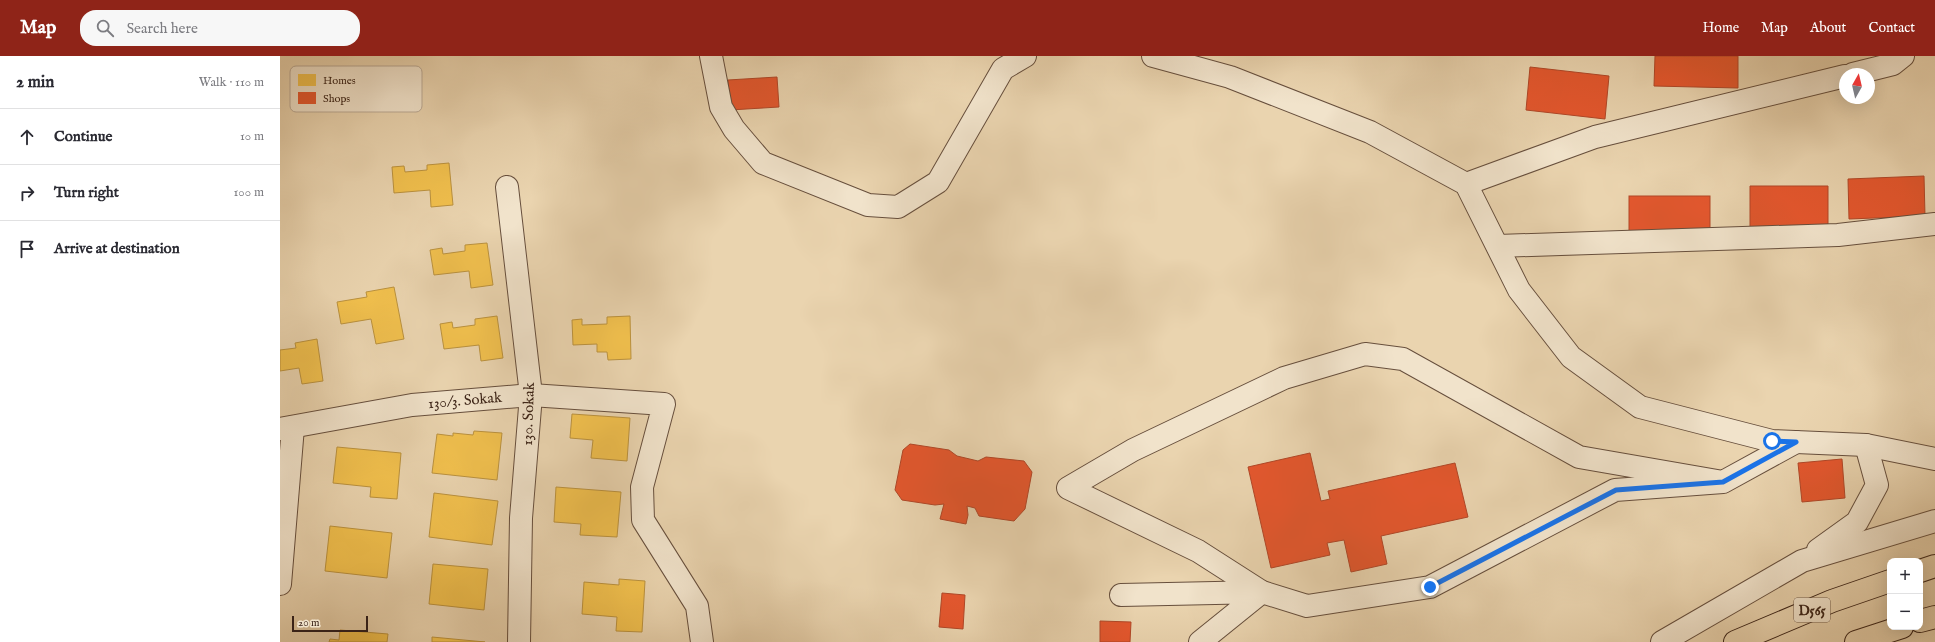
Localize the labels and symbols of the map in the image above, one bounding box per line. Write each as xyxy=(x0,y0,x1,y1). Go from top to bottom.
legend xyxy=(290,66,422,112)
north arrow xyxy=(1839,68,1875,104)
text: Homes xyxy=(323,74,356,88)
text: Shops xyxy=(323,92,350,106)
street label: 130. Sokak xyxy=(518,381,539,446)
street label: 130/3. Sokak xyxy=(427,388,504,413)
route start xyxy=(1763,432,1781,450)
route end xyxy=(1421,578,1439,596)
road number: D565 xyxy=(1794,598,1830,622)
scale bar xyxy=(292,614,368,633)

